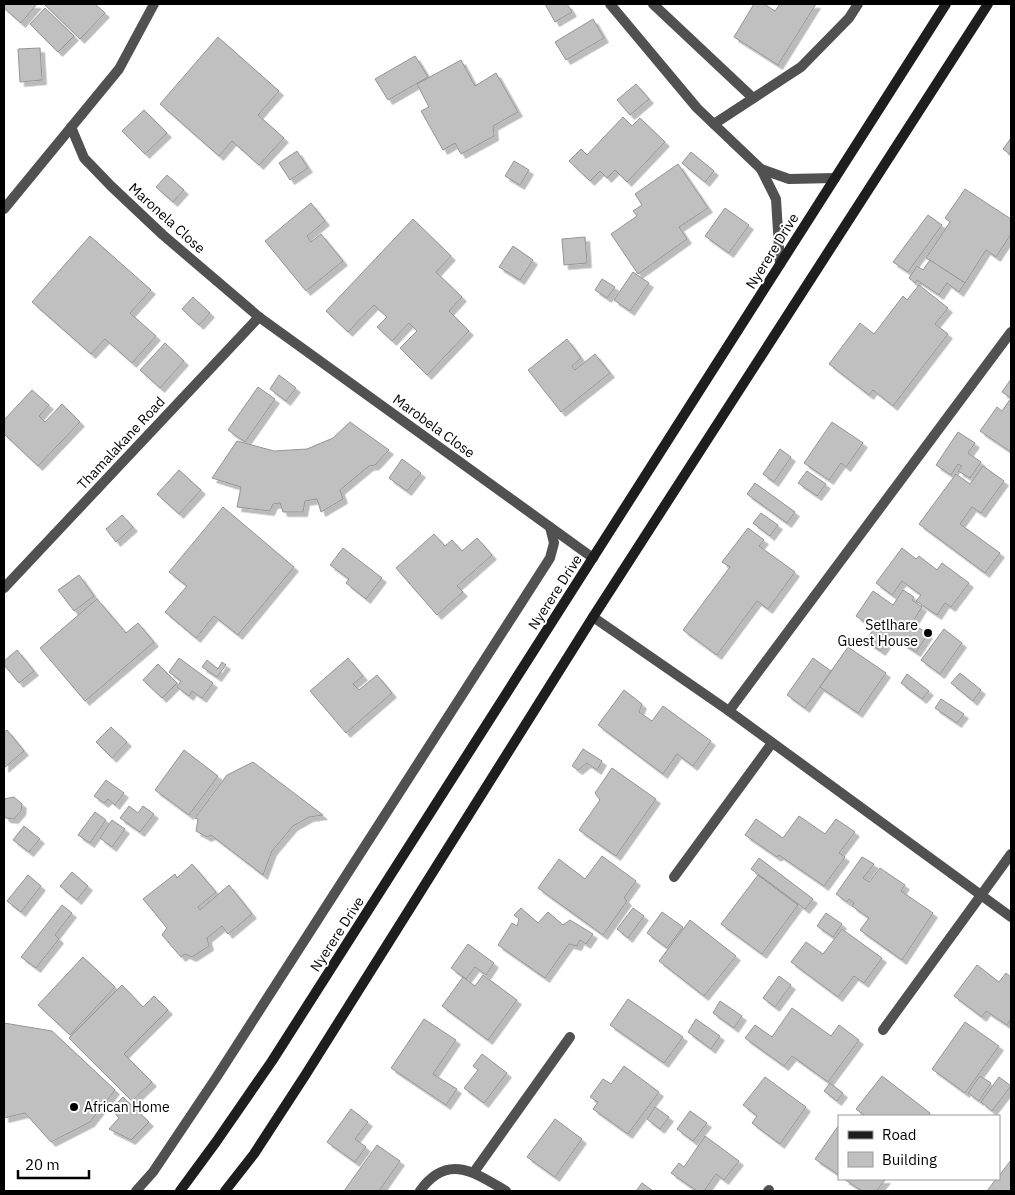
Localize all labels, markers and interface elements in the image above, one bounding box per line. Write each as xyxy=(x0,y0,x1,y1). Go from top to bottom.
street label: Maronela Close xyxy=(125,179,209,257)
street label: Nyerere Drive xyxy=(742,210,803,292)
street label: Marobela Close xyxy=(389,390,479,462)
street label: Thamalakane Road xyxy=(73,393,169,493)
street label: Nyerere Drive xyxy=(524,551,586,633)
place label: Setlhare Guest House xyxy=(838,616,918,650)
marker: Setlhare Guest House xyxy=(922,627,934,639)
street label: Nyerere Drive xyxy=(306,893,368,975)
place label: African Home xyxy=(84,1098,170,1116)
marker: African Home xyxy=(68,1101,80,1113)
legend xyxy=(838,1115,1000,1180)
text: Road xyxy=(882,1125,917,1144)
scale bar xyxy=(18,1148,89,1180)
text: Building xyxy=(882,1150,937,1169)
text: 20 m xyxy=(25,1155,60,1174)

